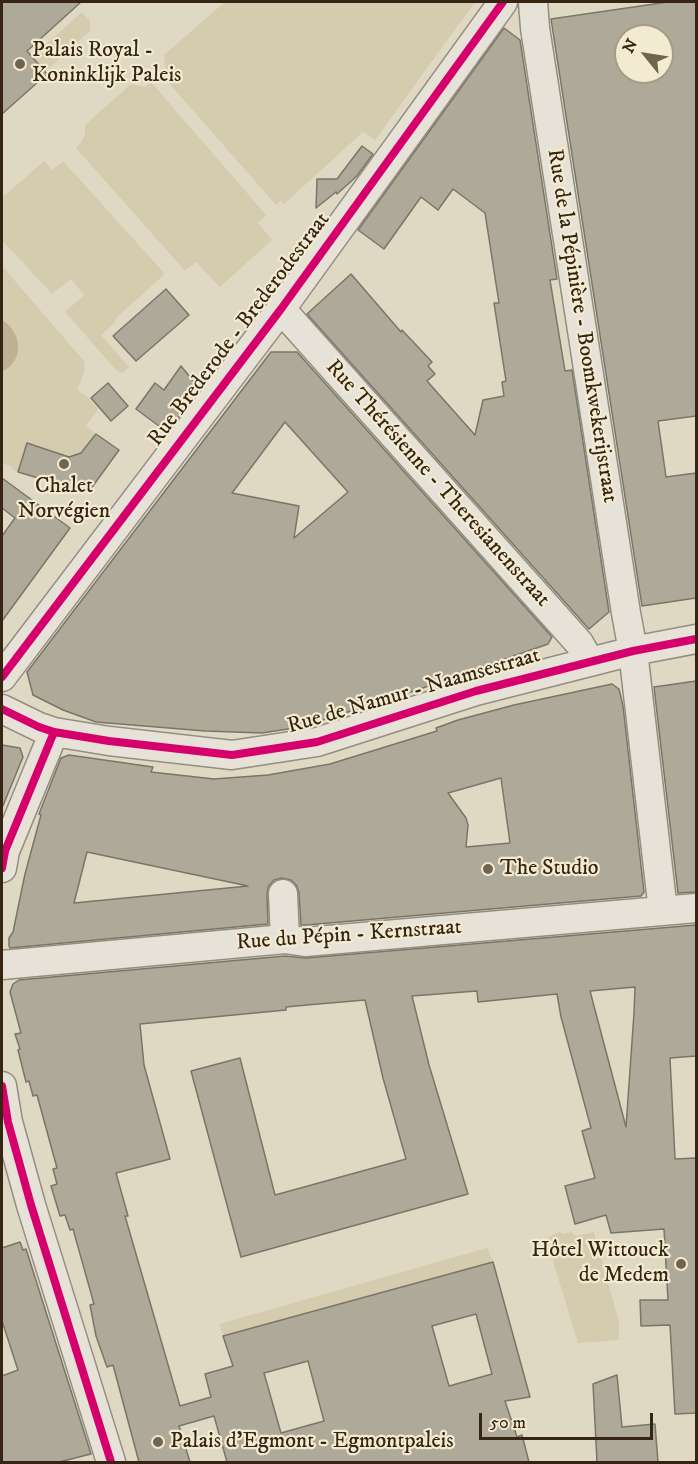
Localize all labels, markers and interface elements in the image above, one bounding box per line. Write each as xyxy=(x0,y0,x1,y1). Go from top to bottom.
north arrow xyxy=(614,24,674,84)
text: N xyxy=(618,35,642,57)
place label: Palais Royal - Koninklijk Paleis xyxy=(32,38,181,90)
marker: Palais Royal - Koninklijk Paleis xyxy=(13,57,27,71)
street label: Rue de la Pépinière - Boomkwekerijstraat xyxy=(540,147,622,505)
street label: Rue Brederode - Brederodestraat xyxy=(143,208,337,452)
street label: Rue Thérésienne - Theresianenstraat xyxy=(319,355,555,613)
marker: Chalet Norvégien xyxy=(57,457,71,471)
place label: Chalet Norvégien xyxy=(18,474,110,526)
street label: Rue de Namur - Naamsestraat xyxy=(284,643,544,741)
place label: The Studio xyxy=(500,856,599,882)
marker: The Studio xyxy=(481,862,495,876)
street label: Rue du Pépin - Kernstraat xyxy=(235,915,463,957)
place label: Hôtel Wittouck de Medem xyxy=(531,1238,669,1290)
marker: Hôtel Wittouck de Medem xyxy=(674,1257,688,1271)
scale bar xyxy=(482,1401,656,1439)
text: 50 m xyxy=(490,1412,526,1434)
place label: Palais d'Egmont - Egmontpaleis xyxy=(170,1429,454,1455)
marker: Palais d'Egmont - Egmontpaleis xyxy=(151,1435,165,1449)

